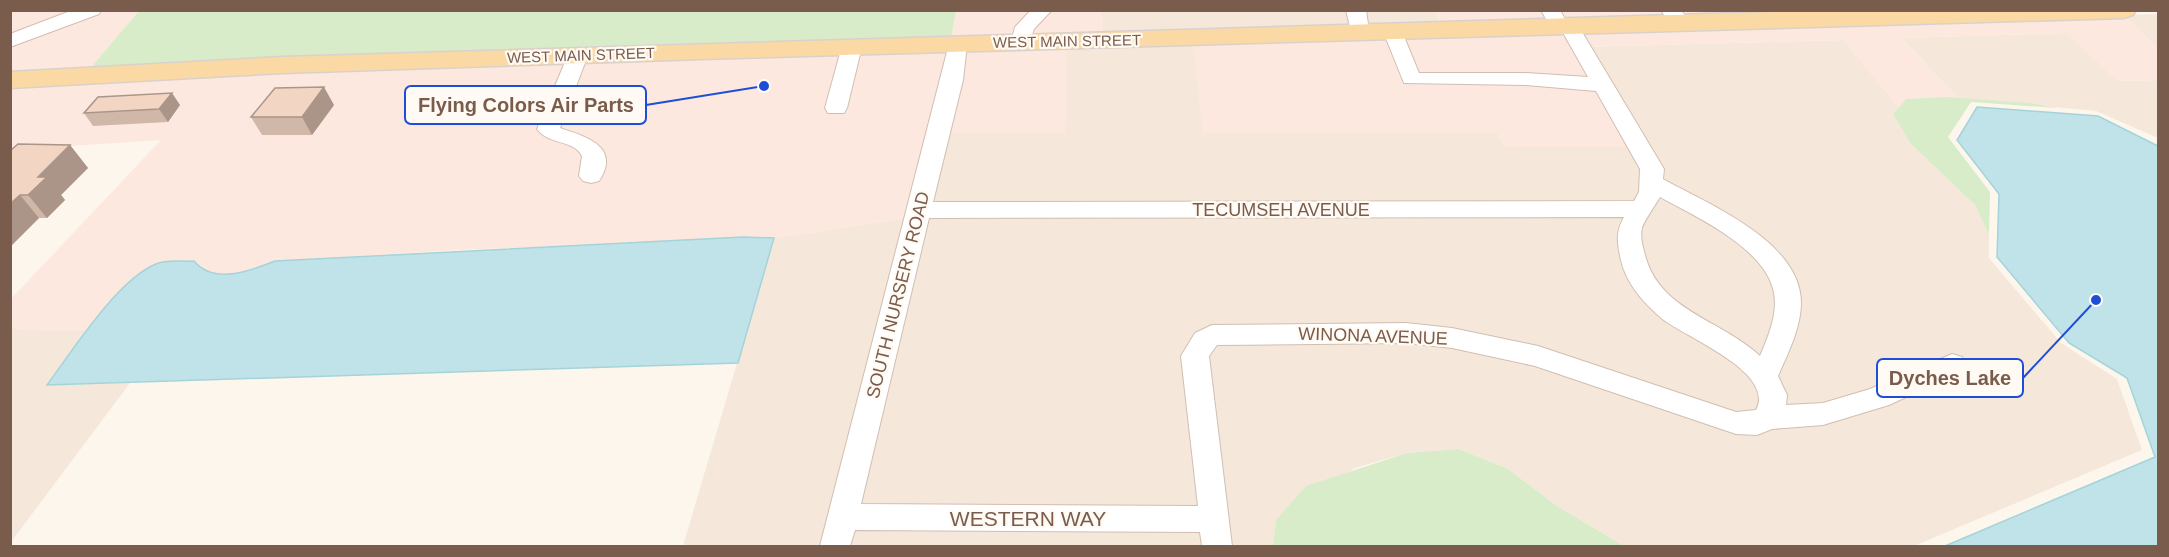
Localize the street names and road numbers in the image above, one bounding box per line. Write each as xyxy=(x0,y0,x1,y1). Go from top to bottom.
street label: WEST MAIN STREET xyxy=(993,31,1141,51)
street label: WEST MAIN STREET xyxy=(507,44,655,66)
street label: SOUTH NURSERY ROAD xyxy=(863,190,933,400)
street label: TECUMSEH AVENUE xyxy=(1192,200,1370,220)
street label: WINONA AVENUE xyxy=(1298,323,1448,349)
street label: WESTERN WAY xyxy=(950,507,1106,530)

